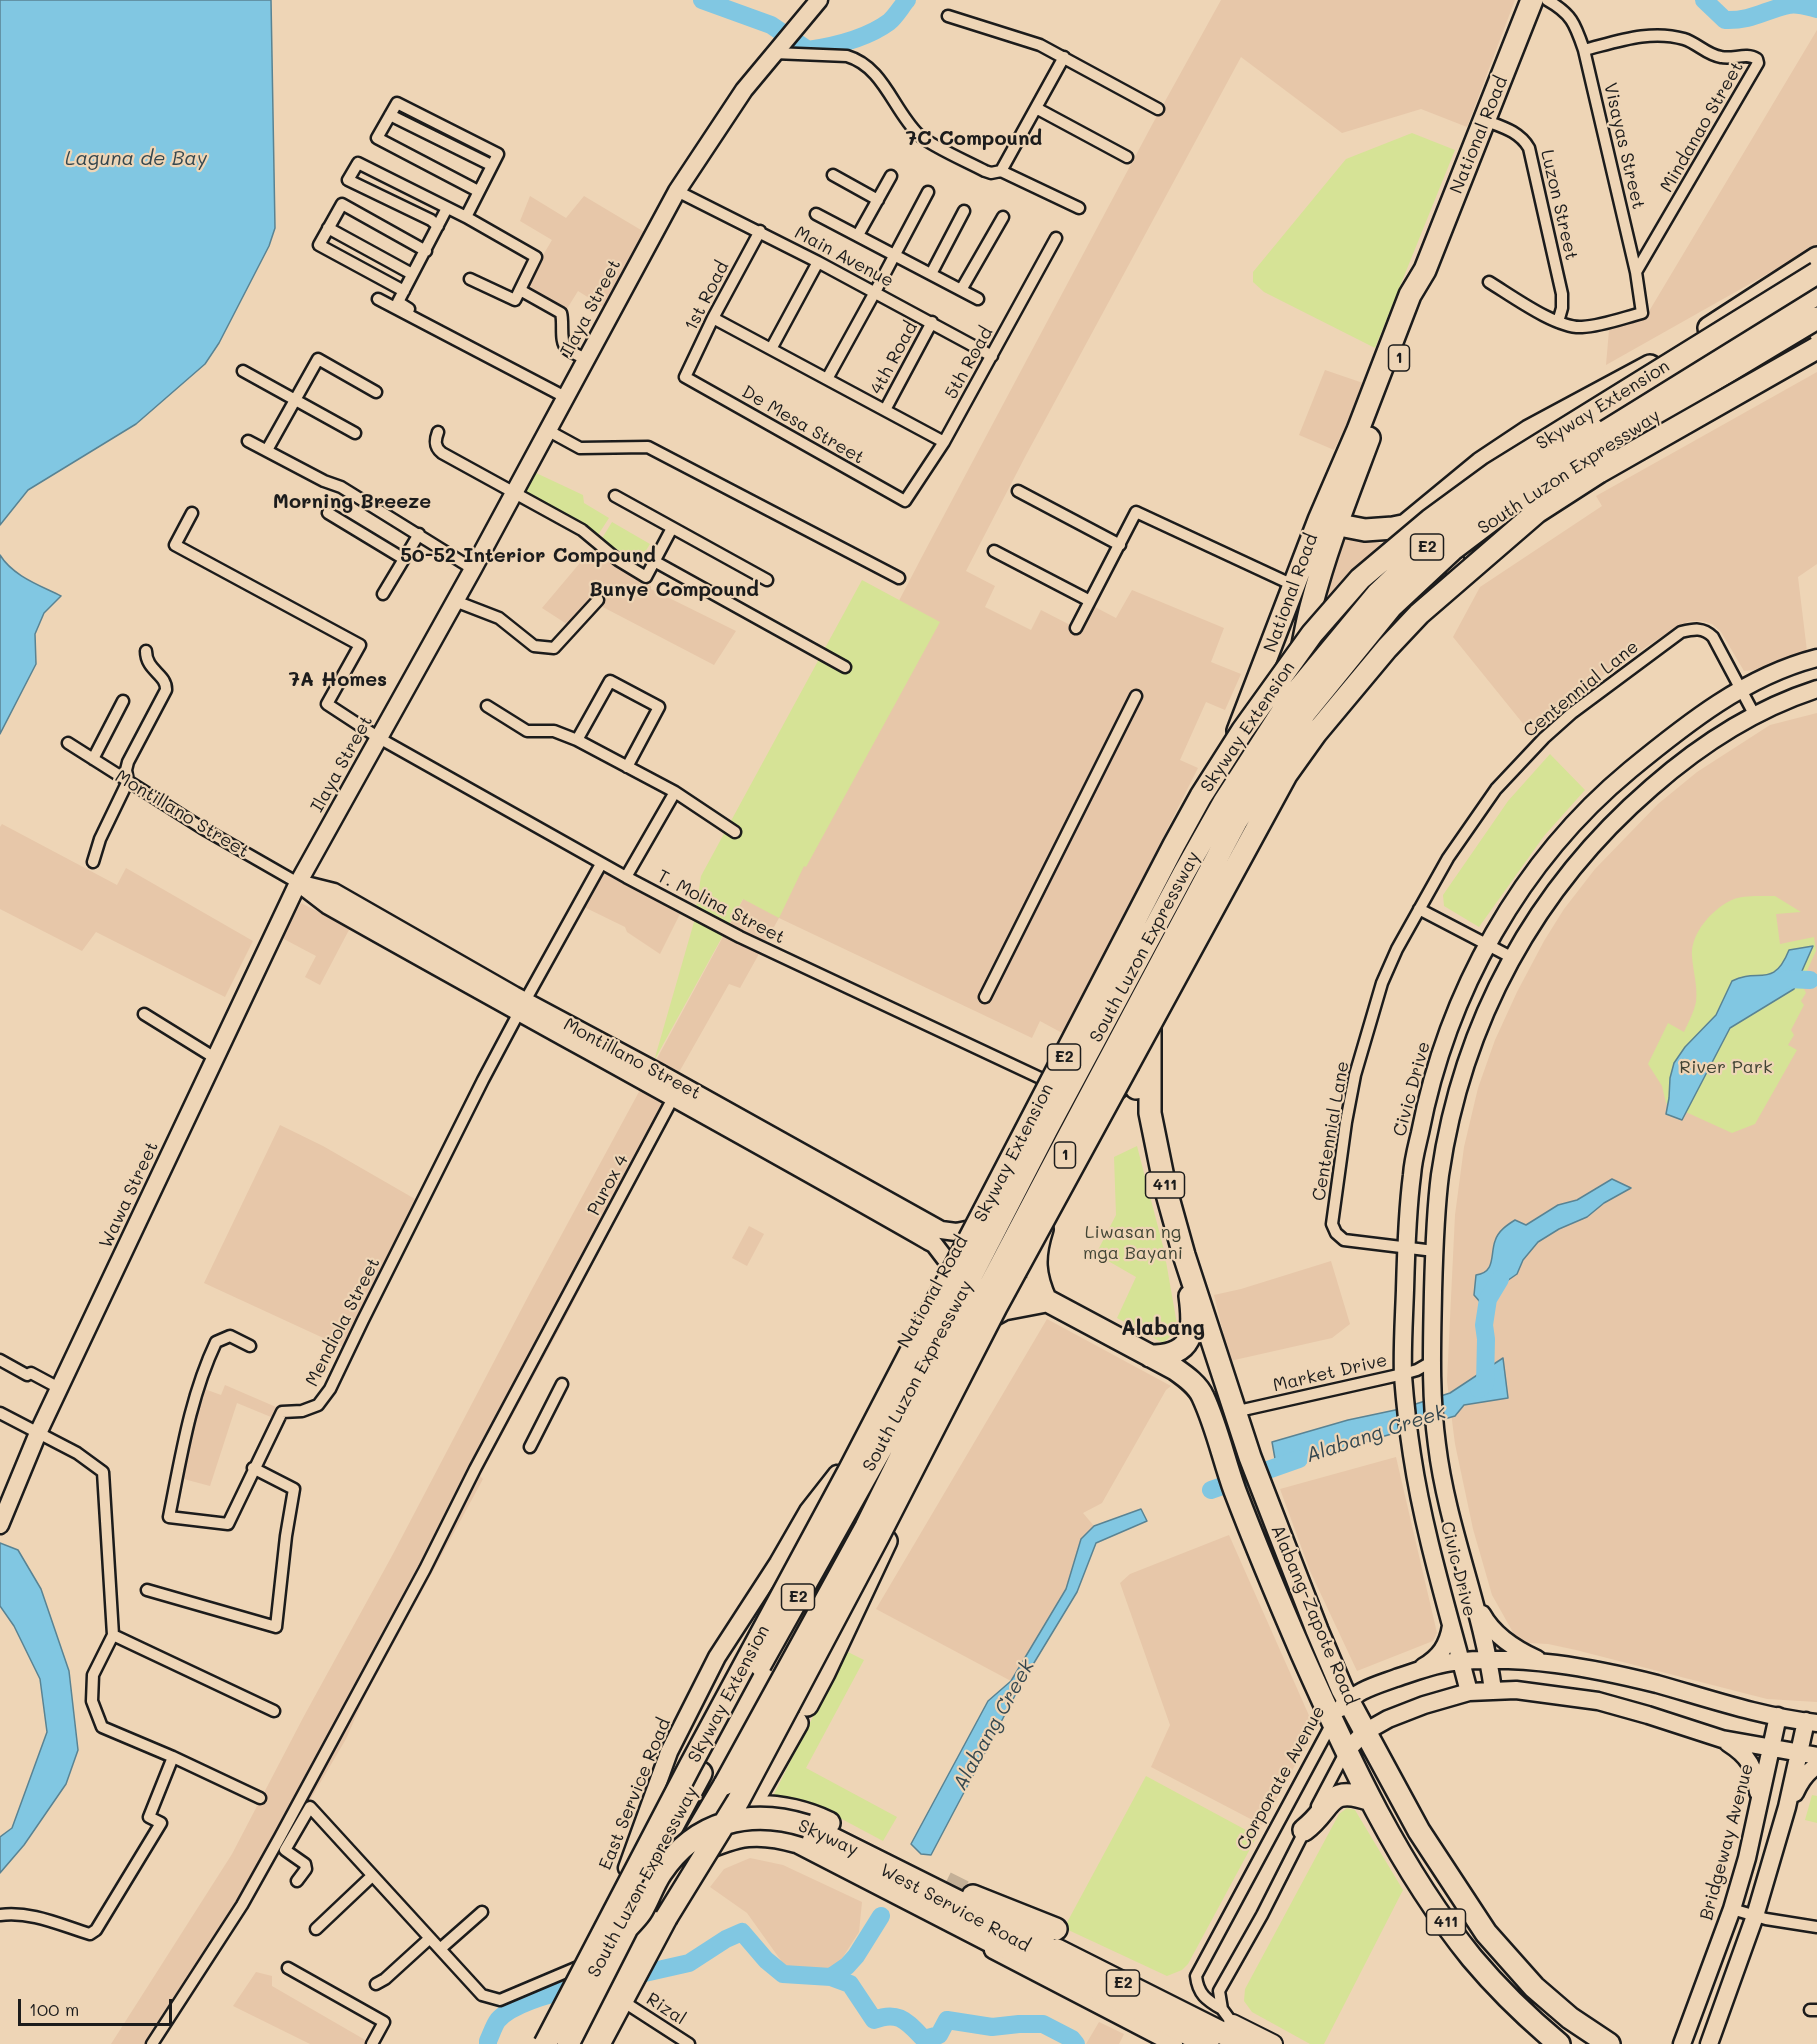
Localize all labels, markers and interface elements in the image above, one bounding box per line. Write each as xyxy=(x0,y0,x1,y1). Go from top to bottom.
street label: Mindanao Street xyxy=(1656,58,1748,196)
street label: National Road xyxy=(1446,73,1512,197)
street label: Visayas Street xyxy=(1599,81,1649,211)
district label: 7C Compound xyxy=(906,127,1042,151)
water label: Laguna de Bay xyxy=(65,147,207,171)
street label: Luzon Street xyxy=(1536,148,1582,262)
street label: Main Avenue xyxy=(791,222,897,292)
street label: Ilaya Street xyxy=(556,256,626,360)
street label: 1st Road xyxy=(680,258,734,334)
street label: 4th Road xyxy=(866,318,922,398)
street label: 5th Road xyxy=(940,323,998,403)
road number: 1 xyxy=(1388,345,1410,371)
street label: Skyway Extension xyxy=(1532,355,1674,455)
street label: De Mesa Street xyxy=(738,381,868,469)
street label: South Luzon Expressway xyxy=(1474,405,1664,539)
district label: Morning Breeze xyxy=(273,490,431,514)
street label: National Road xyxy=(1259,531,1323,655)
road number: E2 xyxy=(1410,534,1444,560)
district label: 50-52 Interior Compound xyxy=(400,544,656,568)
district label: Bunye Compound xyxy=(589,578,759,602)
street label: Centennial Lane xyxy=(1519,636,1643,742)
street label: Skyway Extension xyxy=(1196,658,1300,796)
district label: 7A Homes xyxy=(289,668,387,692)
street label: Ilaya Street xyxy=(307,712,377,816)
street label: Montillano Street xyxy=(111,766,253,862)
street label: South Luzon Expressway xyxy=(1085,848,1205,1046)
street label: T. Molina Street xyxy=(654,866,788,948)
street label: Montillano Street xyxy=(560,1014,704,1104)
street label: Civic Drive xyxy=(1389,1039,1435,1139)
road number: E2 xyxy=(1048,1044,1080,1070)
park label: River Park xyxy=(1679,1056,1773,1078)
street label: Centennial Lane xyxy=(1308,1059,1354,1203)
street label: Skyway Extension xyxy=(970,1080,1058,1226)
street label: Wawa Street xyxy=(95,1138,163,1252)
road number: 1 xyxy=(1054,1142,1076,1168)
street label: Purox 4 xyxy=(583,1151,633,1219)
road number: 411 xyxy=(1146,1172,1184,1198)
park label: Liwasan ng mga Bayani xyxy=(1083,1221,1183,1264)
street label: National Road xyxy=(893,1232,973,1352)
street label: Mendiola Street xyxy=(301,1254,385,1390)
street label: South Luzon Expressway xyxy=(858,1277,978,1475)
district label: Alabang xyxy=(1121,1316,1205,1342)
street label: Market Drive xyxy=(1271,1349,1389,1397)
water label: Alabang Creek xyxy=(1303,1400,1449,1468)
street label: Civic Drive xyxy=(1436,1519,1480,1619)
street label: Alabang-Zapote Road xyxy=(1266,1522,1362,1708)
road number: E2 xyxy=(782,1584,814,1610)
street label: Skyway Extension xyxy=(684,1621,774,1767)
water label: Alabang Creek xyxy=(948,1656,1040,1794)
street label: Corporate Avenue xyxy=(1232,1702,1330,1854)
street label: East Service Road xyxy=(595,1715,675,1873)
street label: Bridgeway Avenue xyxy=(1696,1761,1758,1923)
street label: South Luzon Expressway xyxy=(583,1783,703,1981)
street label: Skyway xyxy=(795,1815,861,1861)
street label: West Service Road xyxy=(876,1859,1034,1957)
road number: 411 xyxy=(1426,1909,1466,1935)
road number: E2 xyxy=(1106,1970,1140,1996)
scale bar xyxy=(21,1987,176,2025)
street label: Rizal xyxy=(642,1988,690,2030)
text: 100 m xyxy=(29,1997,79,2021)

